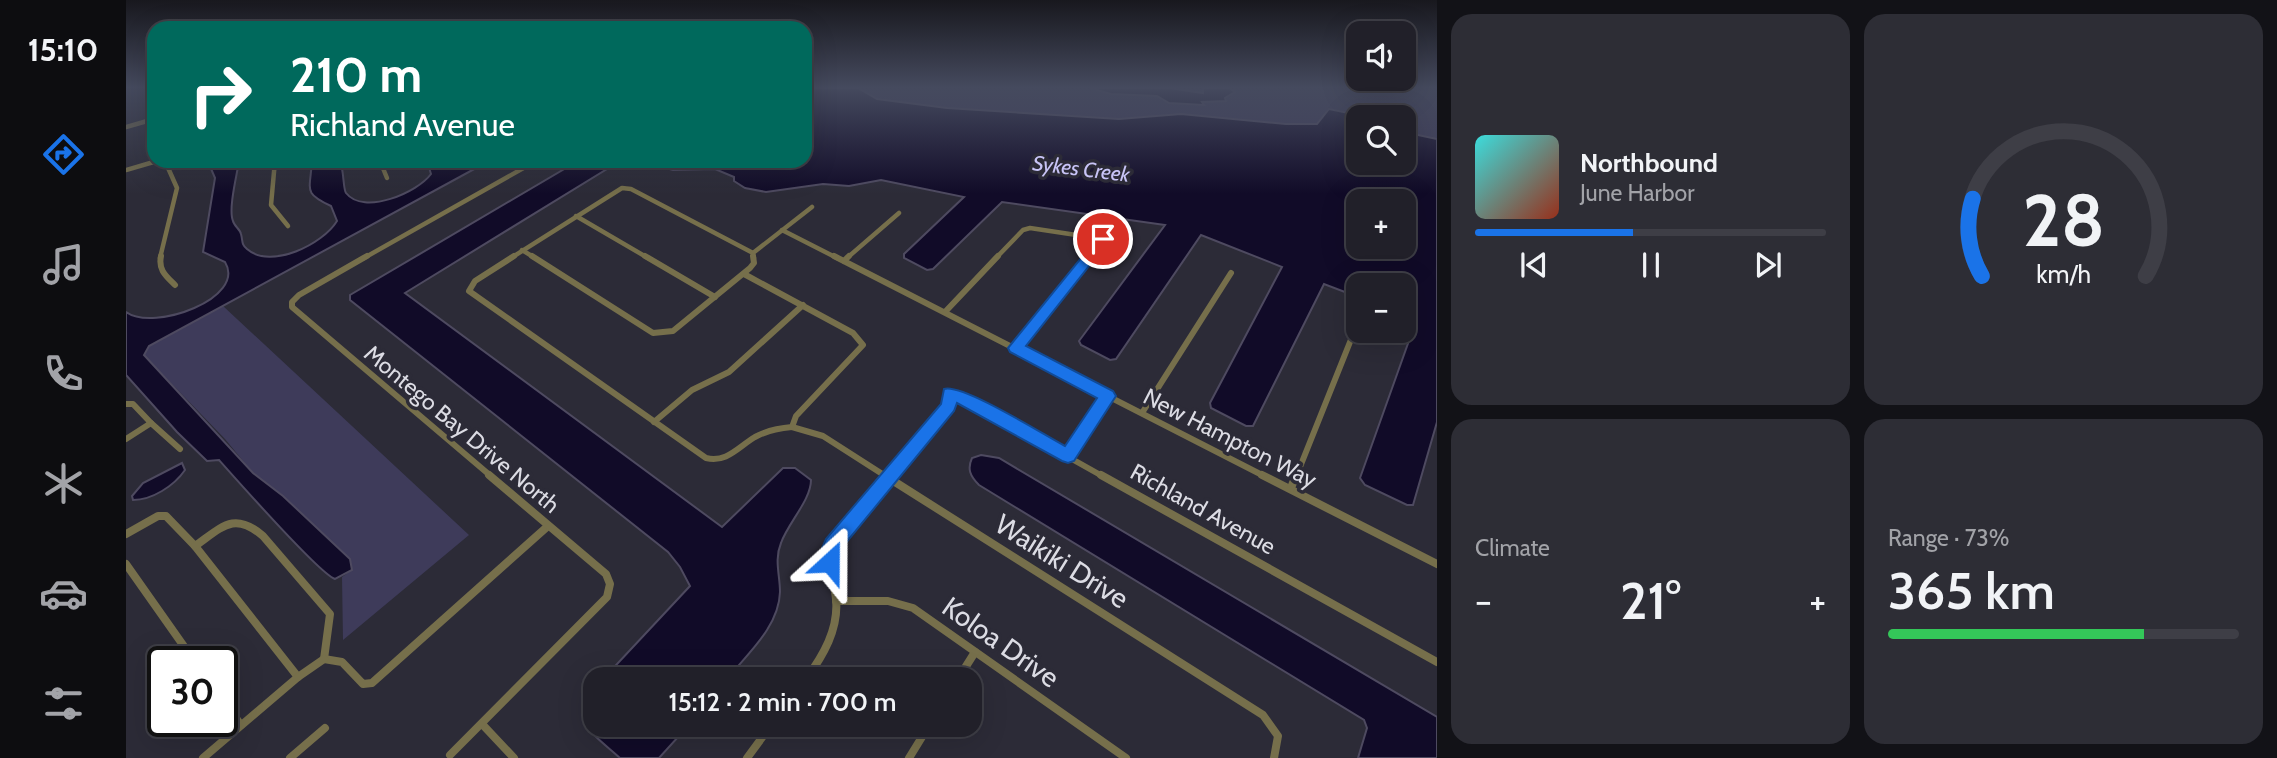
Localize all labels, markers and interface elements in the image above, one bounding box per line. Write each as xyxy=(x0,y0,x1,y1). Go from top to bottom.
map controls xyxy=(1346,21,1416,343)
button: sound xyxy=(1346,21,1416,91)
text: 15:10 xyxy=(28,30,98,69)
text: 210 m xyxy=(290,45,422,104)
icon: right xyxy=(175,49,266,140)
text: Richland Avenue xyxy=(290,105,515,144)
button: search xyxy=(1346,105,1416,175)
icon: directions xyxy=(39,130,88,179)
text: Northbound xyxy=(1580,147,1718,179)
water label: Sykes Creek xyxy=(1031,150,1132,187)
text: 28 xyxy=(2022,176,2105,264)
text: June Harbor xyxy=(1580,179,1694,207)
button: + xyxy=(1346,189,1416,259)
pin xyxy=(1073,209,1133,269)
icon: arrive xyxy=(1084,220,1122,258)
icon: music xyxy=(39,240,88,289)
icon: previous xyxy=(1515,246,1553,284)
icon: pause xyxy=(1632,246,1670,284)
icon: next xyxy=(1749,246,1787,284)
text: km/h xyxy=(2036,259,2091,289)
button: − xyxy=(1346,273,1416,343)
street label: Montego Bay Drive North xyxy=(359,339,565,519)
icon: phone xyxy=(39,349,88,398)
street label: New Hampton Way xyxy=(1139,382,1322,494)
street label: Richland Avenue xyxy=(1125,458,1281,561)
icon: climate xyxy=(39,459,88,508)
street label: Waikiki Drive xyxy=(989,507,1135,615)
text: Range · 73% xyxy=(1888,524,2009,552)
position arrow xyxy=(793,525,867,599)
text: Climate xyxy=(1475,534,1550,562)
text: 365 km xyxy=(1888,559,2055,622)
icon: car xyxy=(39,569,88,618)
text: 21° xyxy=(1620,569,1681,632)
text: − xyxy=(1475,577,1492,624)
text: + xyxy=(1809,577,1826,624)
street label: Koloa Drive xyxy=(936,589,1066,695)
speed limit sign: 30 xyxy=(147,646,238,737)
icon: filters xyxy=(39,679,88,728)
text: 15:12 · 2 min · 700 m xyxy=(669,686,896,718)

